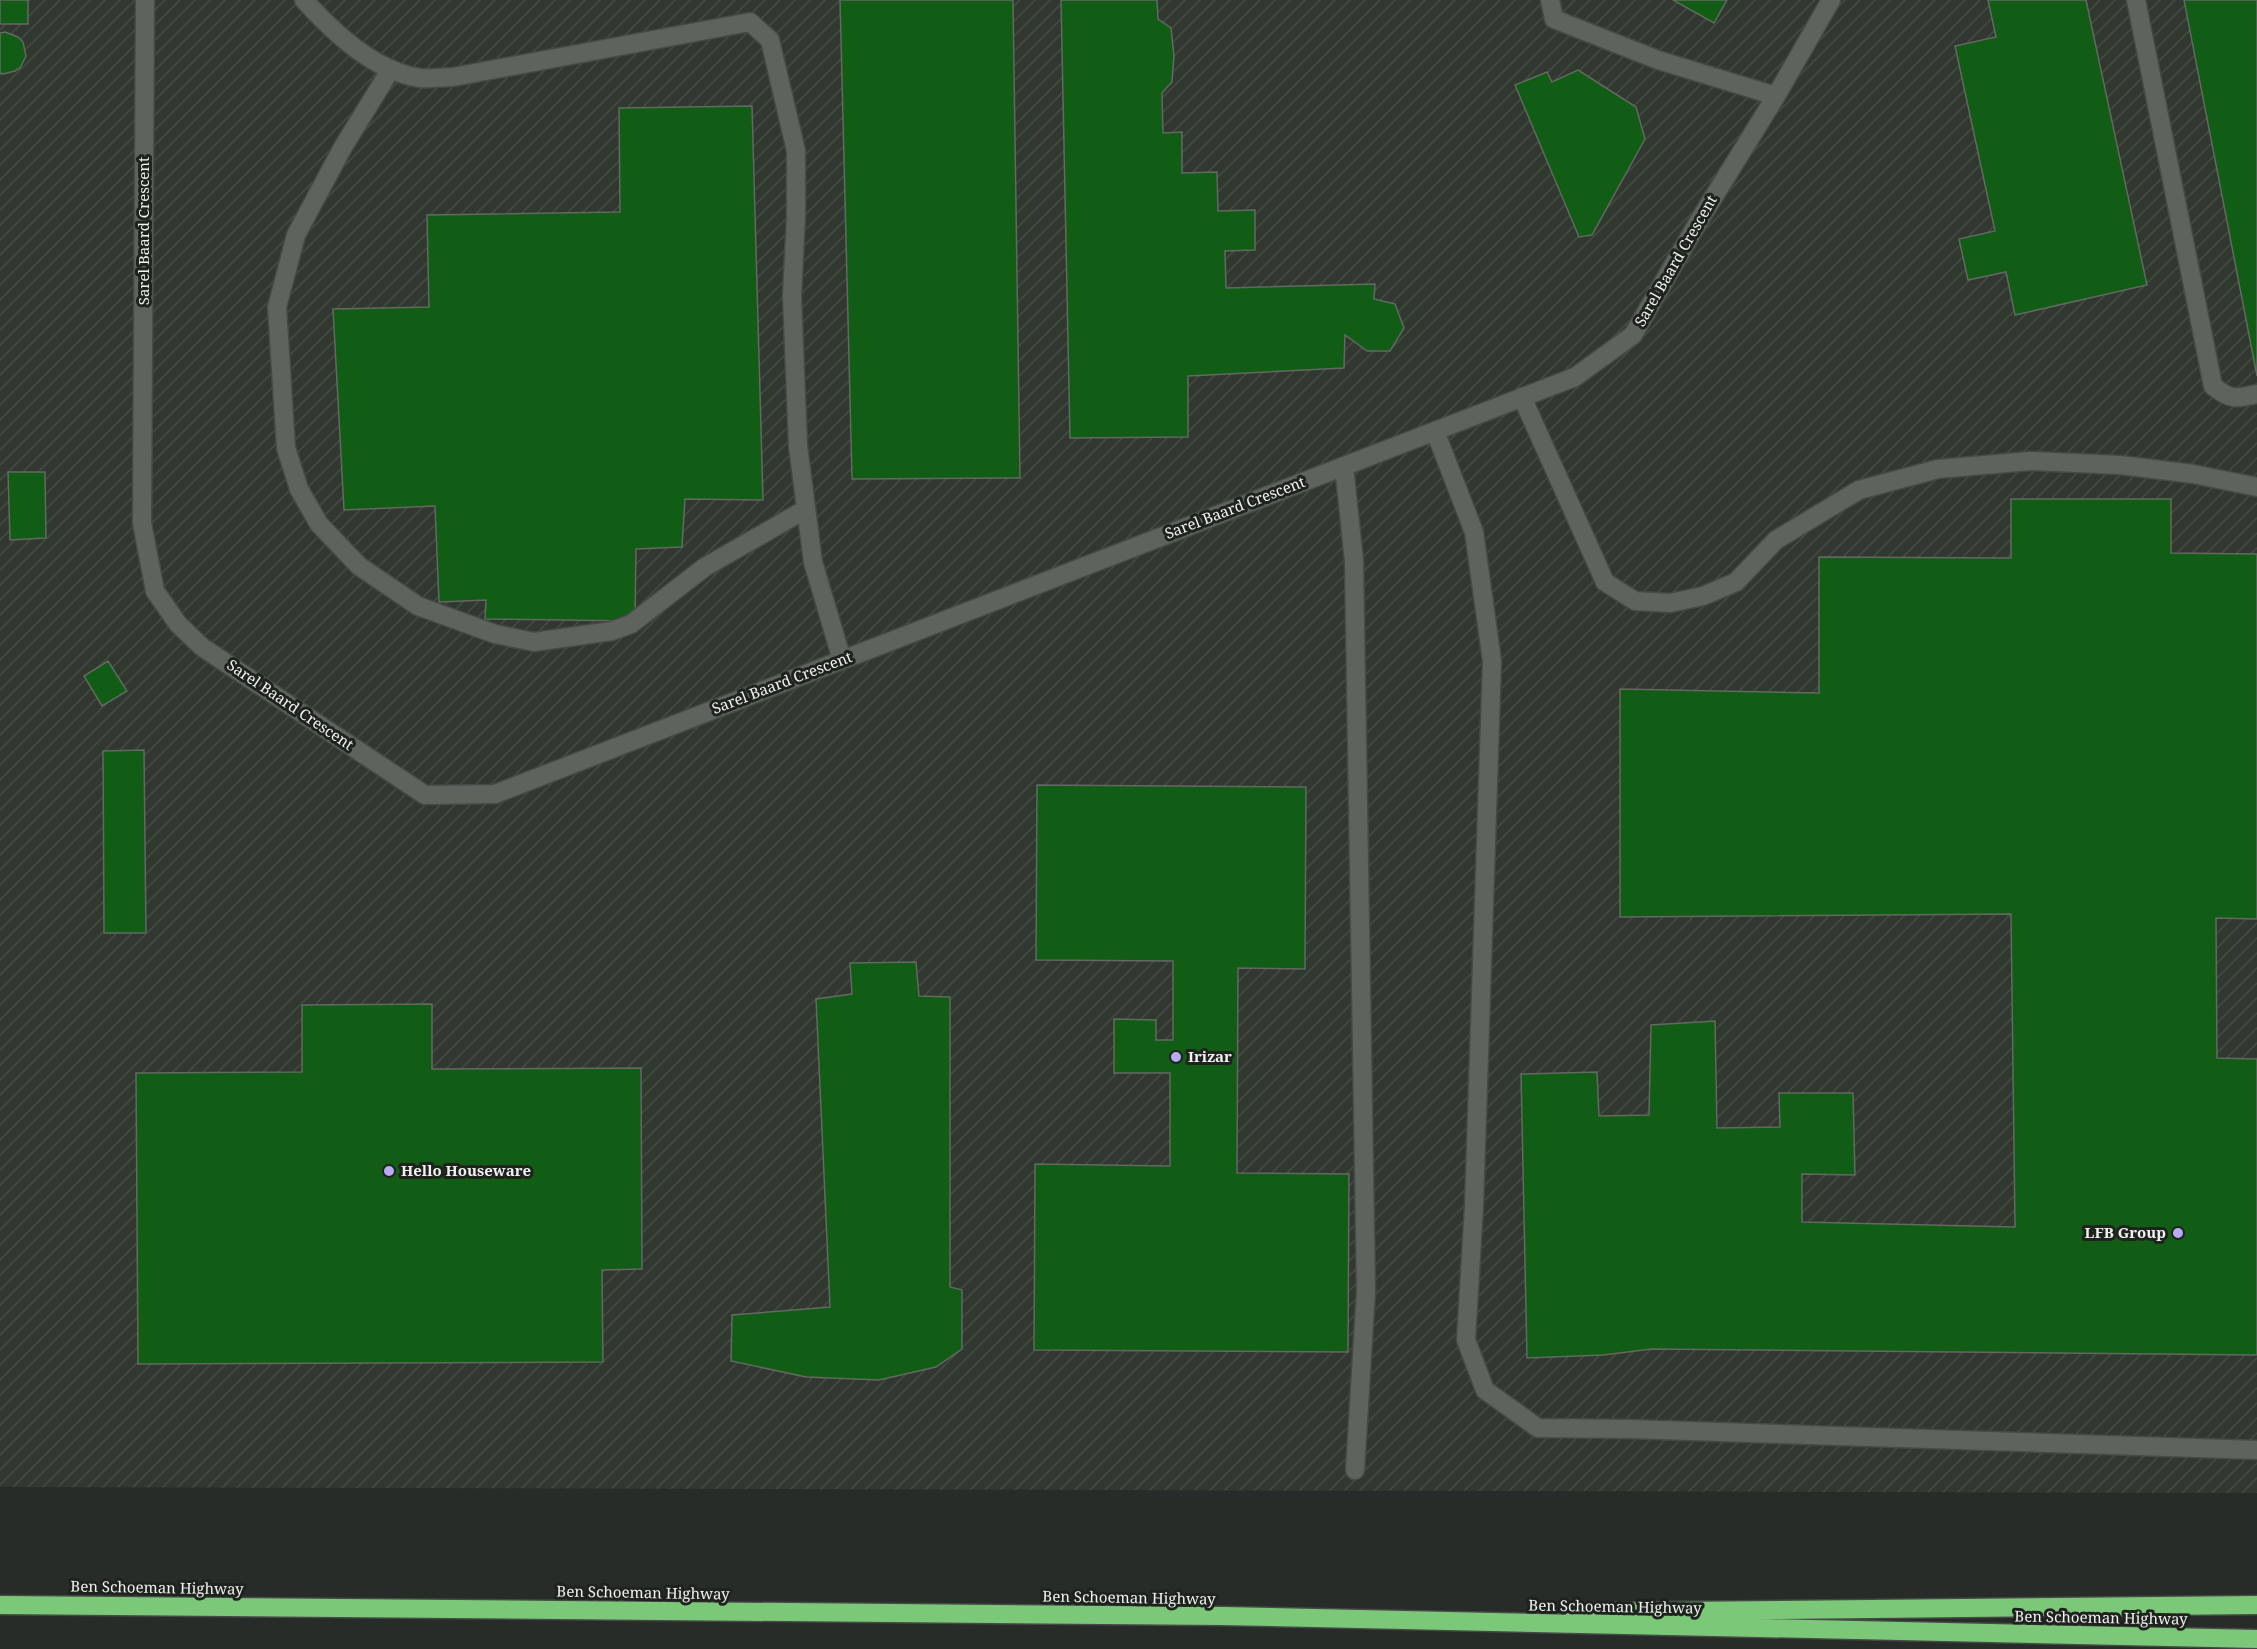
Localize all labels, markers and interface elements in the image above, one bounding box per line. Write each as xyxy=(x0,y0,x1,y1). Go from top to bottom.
street label: Sarel Baard Crescent xyxy=(133,157,153,305)
street label: Sarel Baard Crescent xyxy=(1629,191,1721,330)
street label: Sarel Baard Crescent xyxy=(1162,471,1308,543)
street label: Sarel Baard Crescent xyxy=(709,646,855,718)
street label: Sarel Baard Crescent xyxy=(223,654,358,754)
place label: Irizar xyxy=(1188,1046,1232,1066)
marker: Irizar xyxy=(1169,1050,1183,1064)
place label: Hello Houseware xyxy=(401,1160,531,1180)
marker: Hello Houseware xyxy=(382,1164,396,1178)
place label: LFB Group xyxy=(2085,1222,2166,1242)
marker: LFB Group xyxy=(2171,1226,2185,1240)
street label: Ben Schoeman Highway xyxy=(70,1575,244,1599)
street label: Ben Schoeman Highway xyxy=(556,1580,730,1604)
street label: Ben Schoeman Highway xyxy=(1042,1585,1216,1609)
street label: Ben Schoeman Highway xyxy=(1528,1594,1702,1618)
street label: Ben Schoeman Highway xyxy=(2014,1605,2188,1629)

